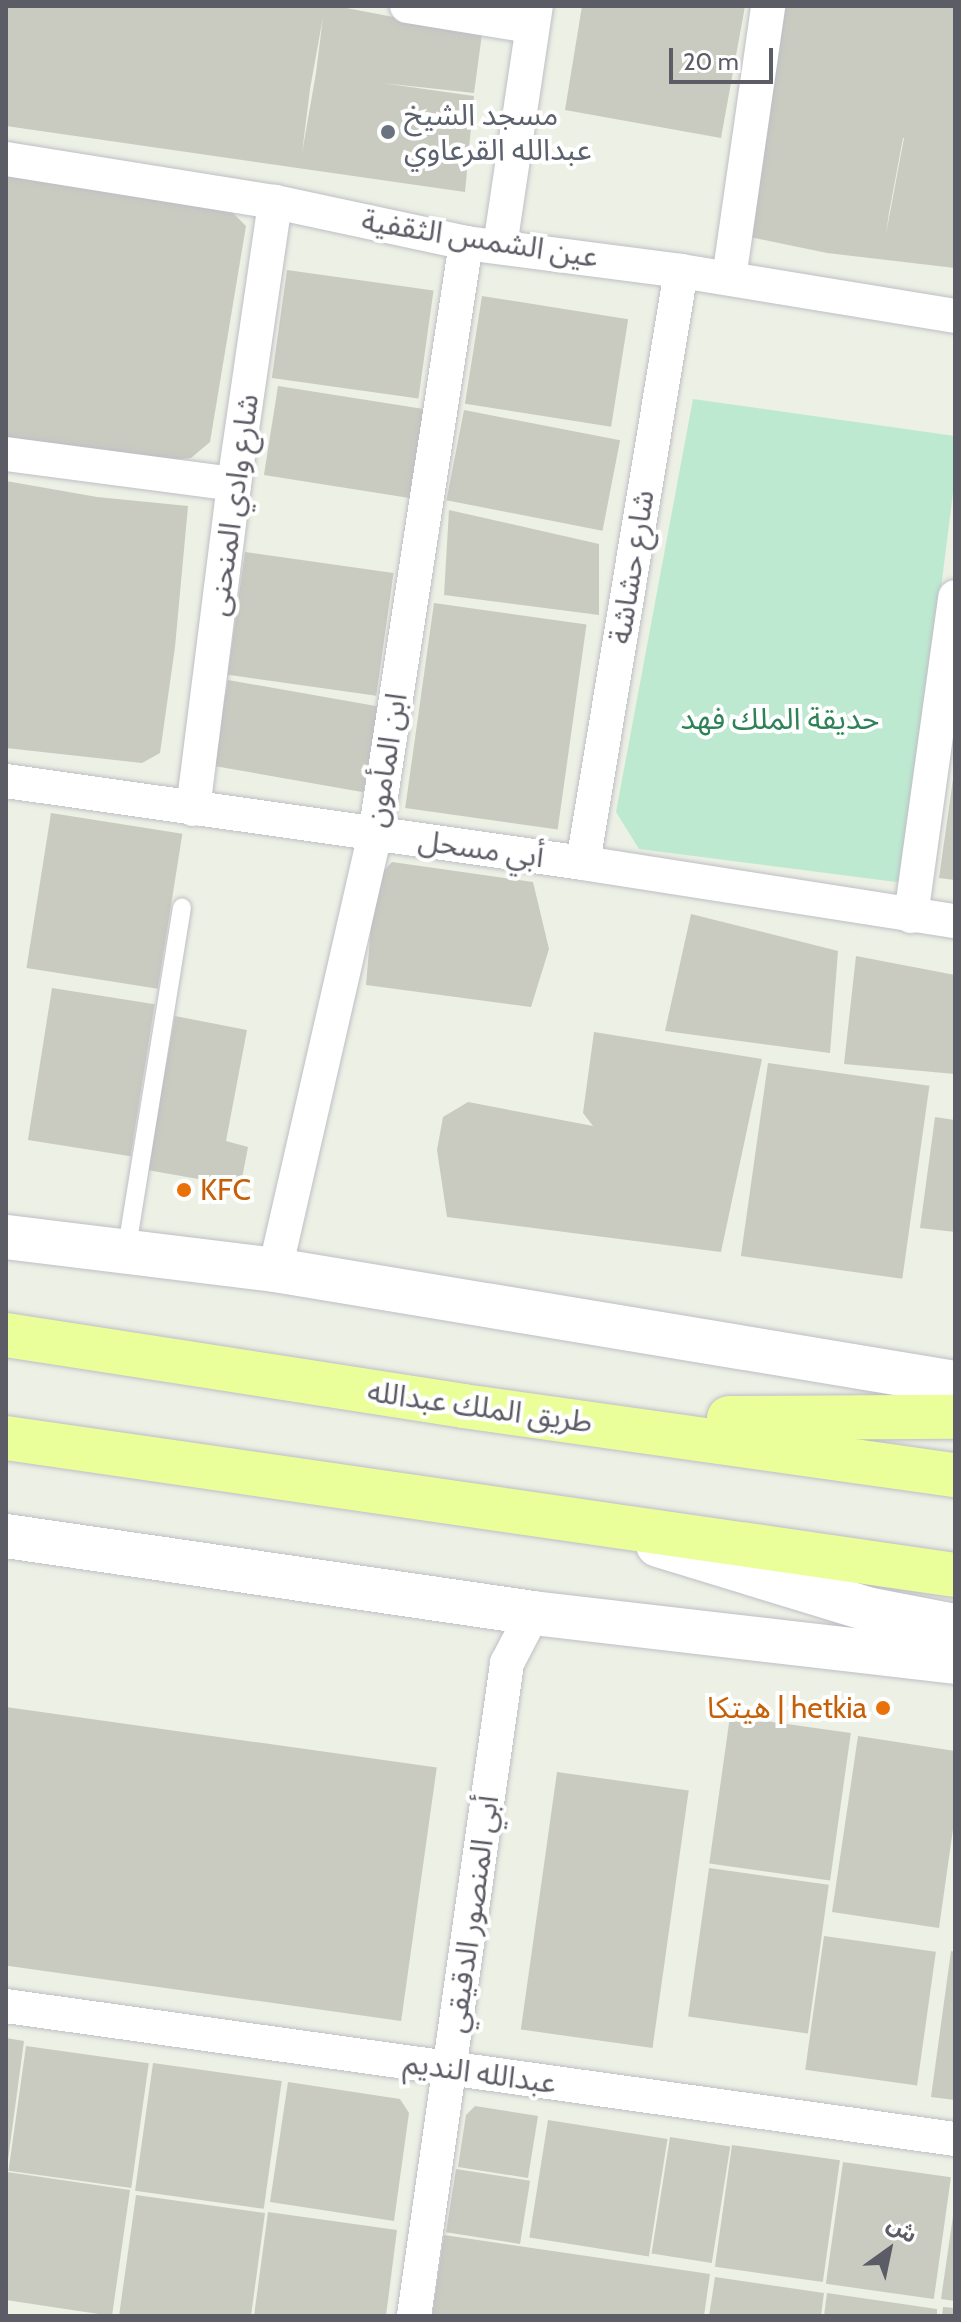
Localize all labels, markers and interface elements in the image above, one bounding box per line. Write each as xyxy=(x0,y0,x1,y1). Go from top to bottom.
scale bar xyxy=(673,32,777,82)
text: 20 m xyxy=(683,47,739,76)
place label: مسجد الشيخ عبدالله القرعاوي xyxy=(404,97,592,168)
marker: مسجد الشيخ عبدالله القرعاوي xyxy=(379,123,397,141)
street label: عين الشمس الثقفية xyxy=(359,203,601,275)
street label: شارع وادي المنحنى xyxy=(200,392,266,618)
street label: شارع حشاشة xyxy=(602,488,662,646)
street label: ابن المأمون xyxy=(358,690,414,830)
park label: حديقة الملك فهد xyxy=(680,701,880,737)
street label: أبي مسحل xyxy=(416,822,546,876)
place label: KFC xyxy=(200,1172,251,1208)
marker: KFC xyxy=(175,1181,193,1199)
street label: طريق الملك عبدالله xyxy=(365,1373,595,1441)
place label: هيتكا | hetkia xyxy=(707,1690,867,1726)
marker: هيتكا | hetkia xyxy=(874,1699,892,1717)
street label: أبي المنصور الدقيقي xyxy=(438,1793,506,2035)
street label: عبدالله النديم xyxy=(401,2044,559,2102)
north arrow xyxy=(849,2210,929,2290)
text: ش xyxy=(882,2210,922,2249)

